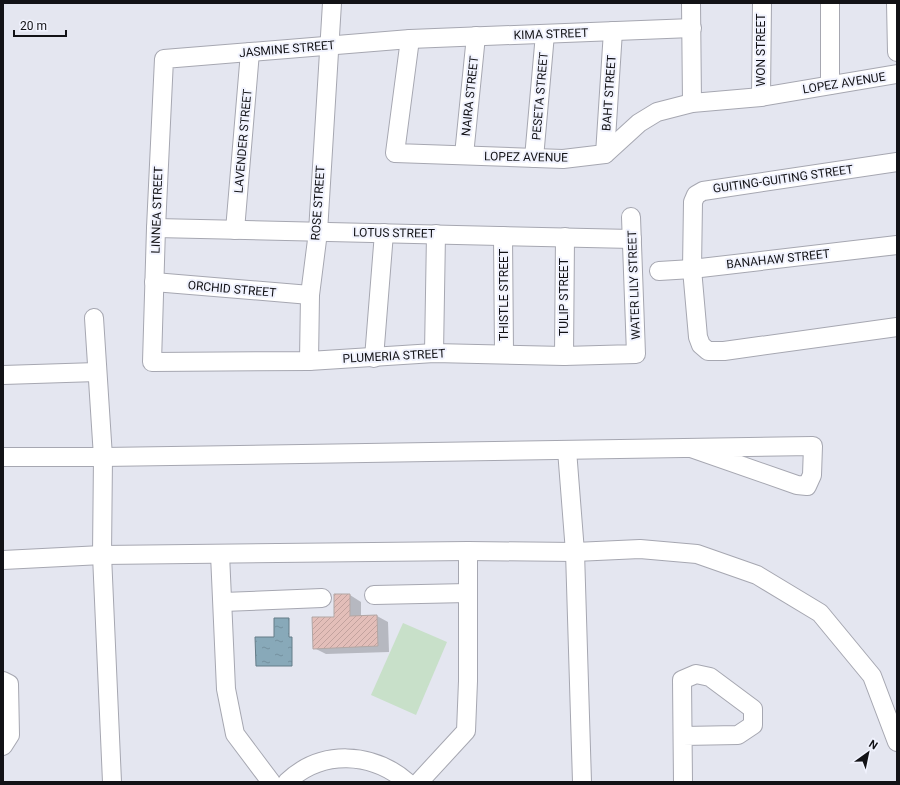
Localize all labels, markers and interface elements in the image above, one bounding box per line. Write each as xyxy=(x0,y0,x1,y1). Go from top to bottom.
scale bar xyxy=(14,12,66,38)
street label: WON STREET xyxy=(754,13,768,87)
text: 20 m xyxy=(20,19,47,33)
street label: KIMA STREET xyxy=(513,26,589,42)
street label: JASMINE STREET xyxy=(239,38,335,60)
street label: PESETA STREET xyxy=(529,51,551,141)
street label: NAIRA STREET xyxy=(459,55,481,137)
street label: BAHT STREET xyxy=(599,55,619,131)
street label: LOPEZ AVENUE xyxy=(801,70,887,96)
street label: LAVENDER STREET xyxy=(231,88,255,194)
street label: LOPEZ AVENUE xyxy=(484,149,568,165)
street label: GUITING-GUITING STREET xyxy=(712,162,854,196)
street label: ROSE STREET xyxy=(308,165,328,241)
street label: LINNEA STREET xyxy=(148,166,166,254)
street label: LOTUS STREET xyxy=(353,225,435,241)
street label: WATER LILY STREET xyxy=(625,230,643,340)
street label: BANAHAW STREET xyxy=(725,247,831,271)
street label: THISTLE STREET xyxy=(497,249,511,341)
street label: TULIP STREET xyxy=(557,258,571,336)
street label: ORCHID STREET xyxy=(187,278,277,300)
street label: PLUMERIA STREET xyxy=(342,346,446,366)
north arrow xyxy=(848,733,888,773)
text: N xyxy=(866,737,880,753)

